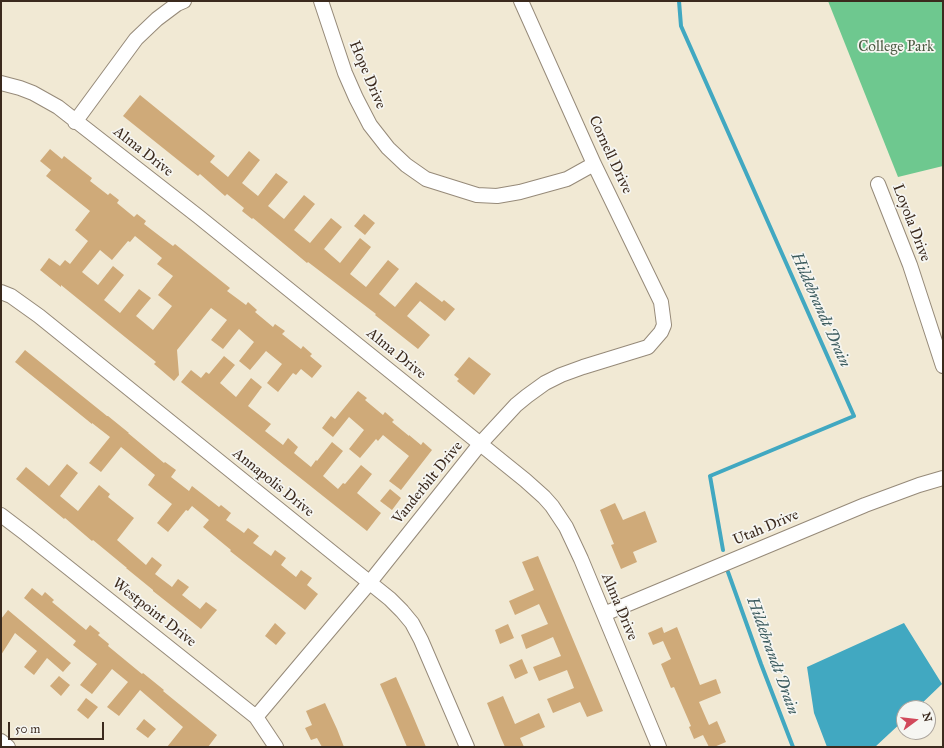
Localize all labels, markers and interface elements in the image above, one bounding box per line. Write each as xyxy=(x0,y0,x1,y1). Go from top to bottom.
street label: Hope Drive xyxy=(345,38,389,112)
park label: College Park xyxy=(858,38,934,56)
street label: Cornell Drive xyxy=(584,113,636,197)
street label: Alma Drive xyxy=(109,123,177,181)
street label: Loyola Drive xyxy=(888,182,934,264)
water label: Hildebrandt Drain xyxy=(786,250,854,370)
street label: Alma Drive xyxy=(363,325,429,383)
street label: Vanderbilt Drive xyxy=(389,438,467,528)
street label: Annapolis Drive xyxy=(229,445,317,521)
street label: Utah Drive xyxy=(731,506,801,550)
street label: Alma Drive xyxy=(597,571,641,643)
street label: Westpoint Drive xyxy=(109,575,199,651)
water label: Hildebrandt Drain xyxy=(742,595,802,717)
north arrow xyxy=(896,700,936,740)
text: N xyxy=(920,711,935,723)
scale bar xyxy=(10,714,106,740)
text: 50 m xyxy=(15,722,40,736)

